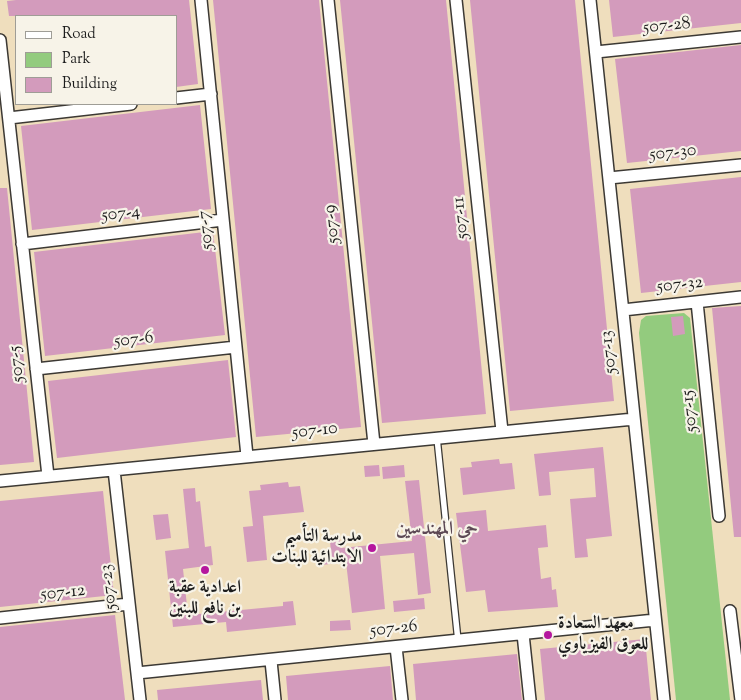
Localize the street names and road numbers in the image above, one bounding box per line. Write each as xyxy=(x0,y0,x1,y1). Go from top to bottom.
street label: 507-28 xyxy=(642,14,692,40)
street label: 507-30 xyxy=(648,141,698,167)
street label: 507-11 xyxy=(449,196,475,240)
street label: 507-4 xyxy=(100,202,142,228)
street label: 507-9 xyxy=(320,203,346,245)
street label: 507-7 xyxy=(194,209,220,251)
street label: 507-32 xyxy=(656,273,704,299)
street label: 507-6 xyxy=(113,328,155,354)
street label: 507-13 xyxy=(597,329,623,375)
street label: 507-5 xyxy=(5,345,31,383)
street label: 507-15 xyxy=(678,389,704,433)
street label: 507-10 xyxy=(291,419,339,445)
street label: 507-23 xyxy=(97,563,123,611)
street label: 507-12 xyxy=(40,581,86,607)
street label: 507-26 xyxy=(369,617,419,643)

